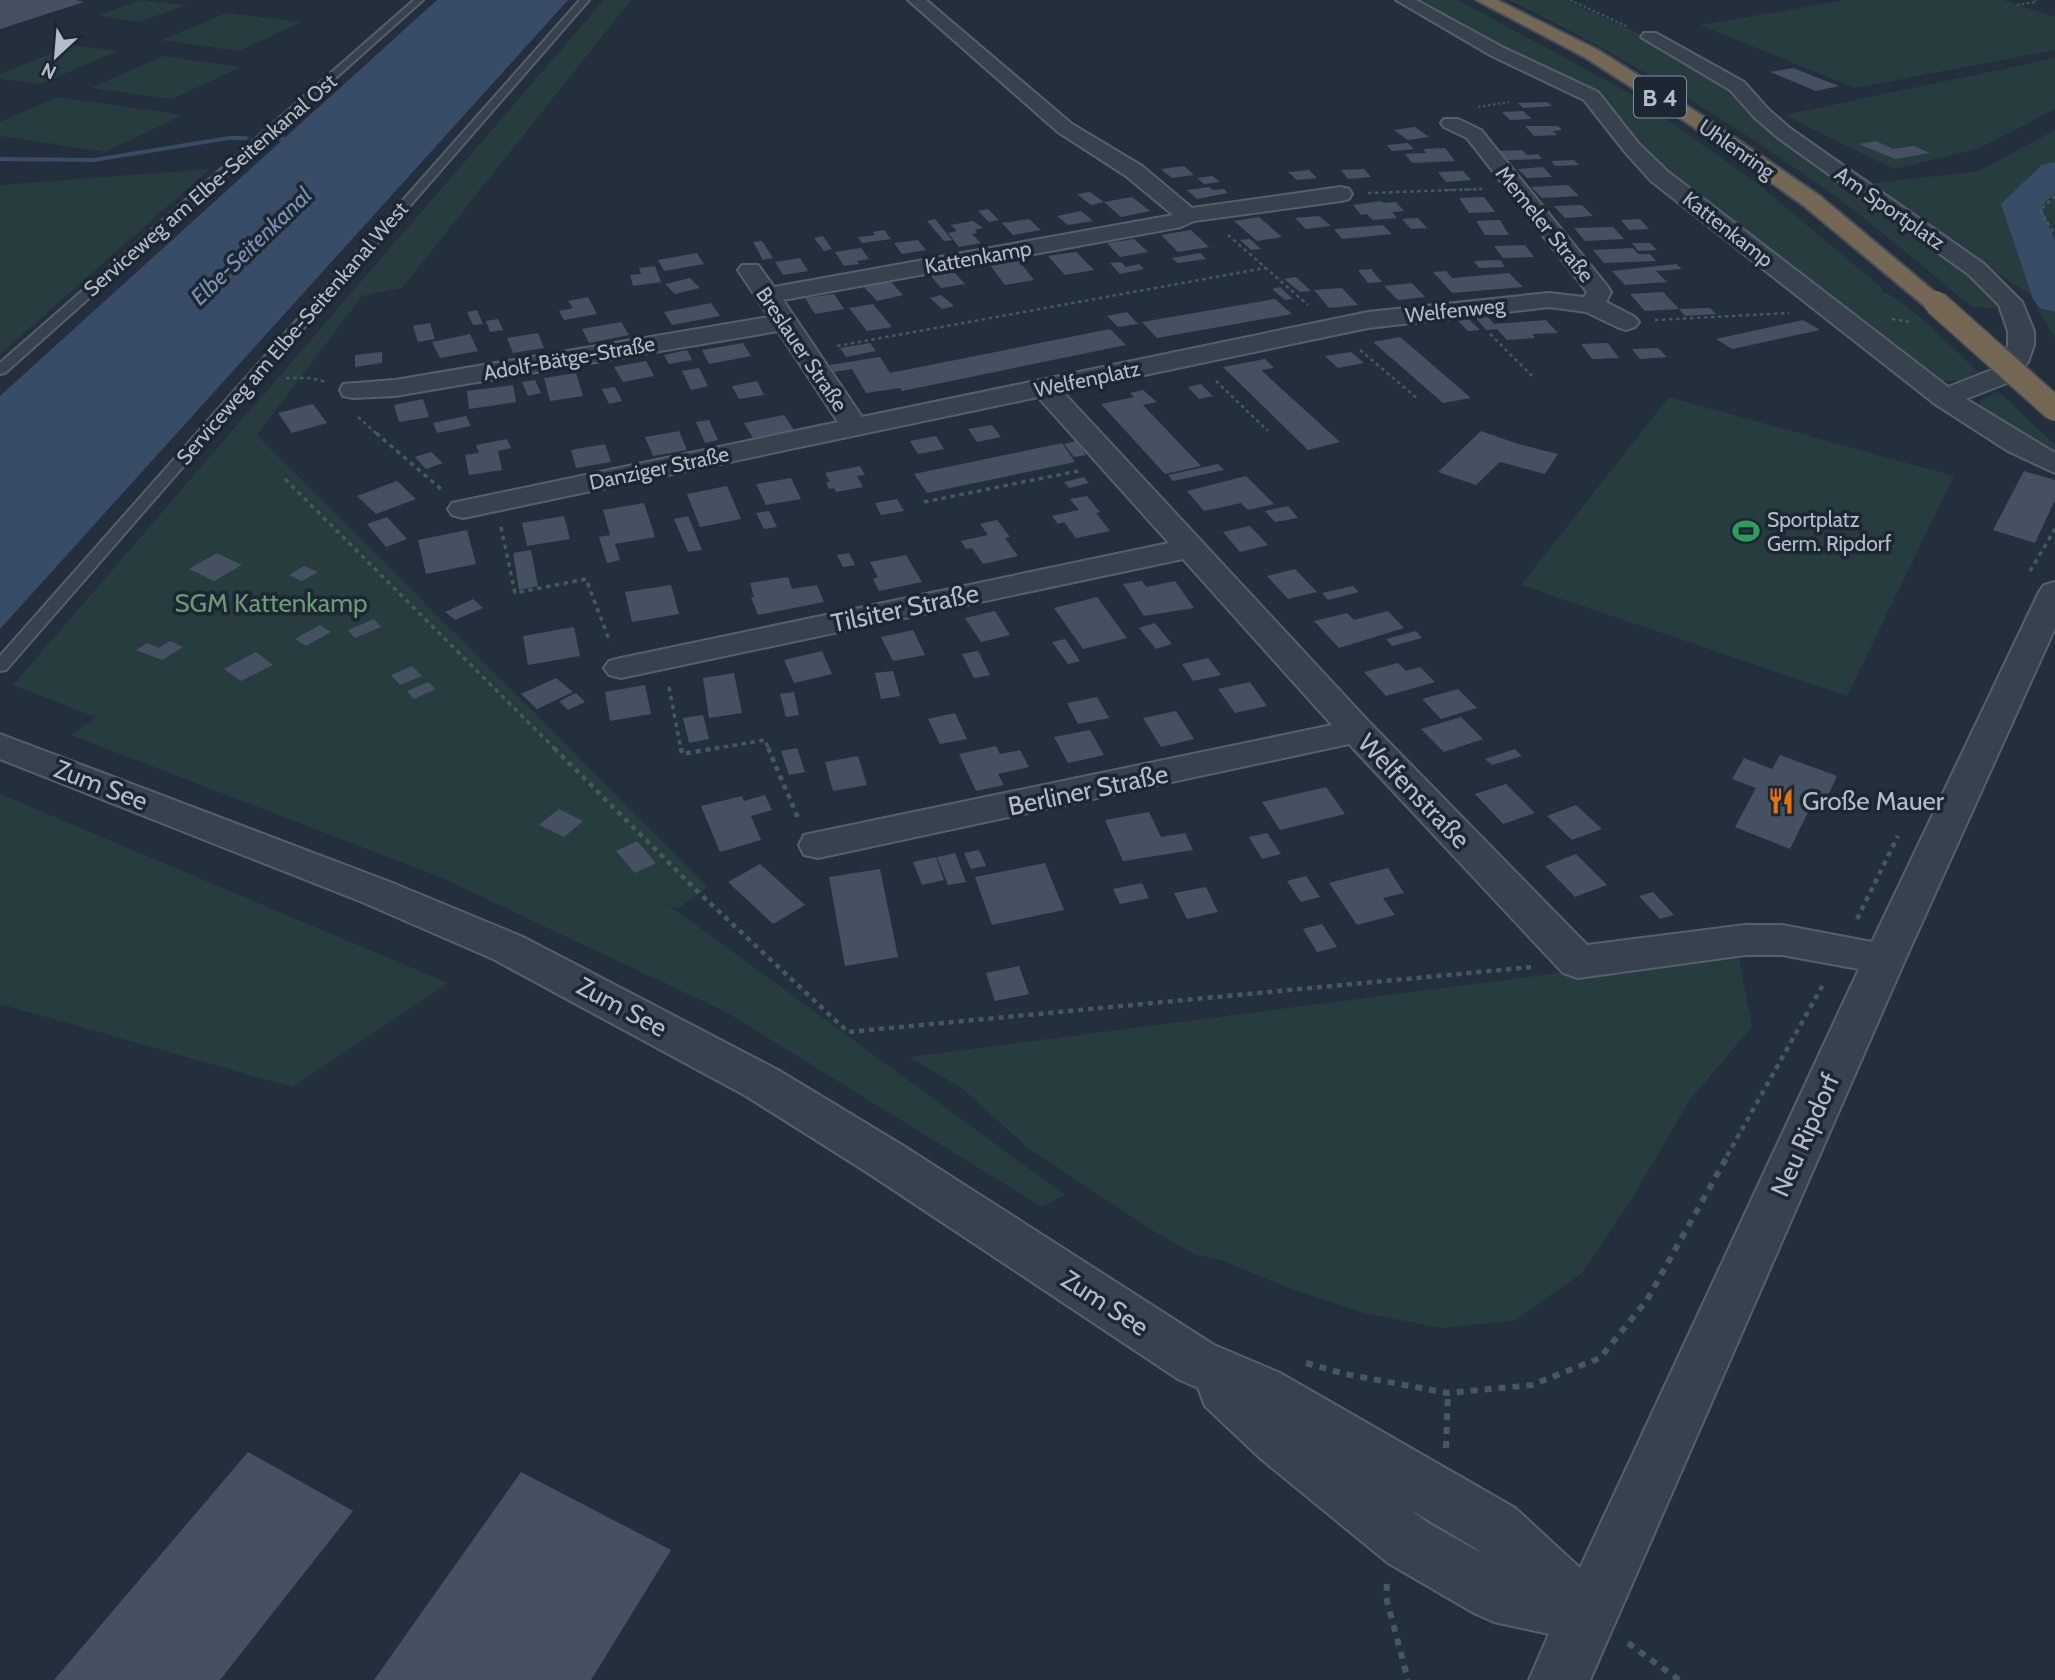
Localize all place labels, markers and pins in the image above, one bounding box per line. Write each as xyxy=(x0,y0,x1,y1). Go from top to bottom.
place label: Sportplatz Germ. Ripdorf xyxy=(1767,507,1891,556)
sports icon: Sportplatz Germ. Ripdorf xyxy=(1731,516,1761,546)
place label: Große Mauer xyxy=(1802,785,1945,817)
restaurant icon: Große Mauer xyxy=(1766,786,1796,816)

